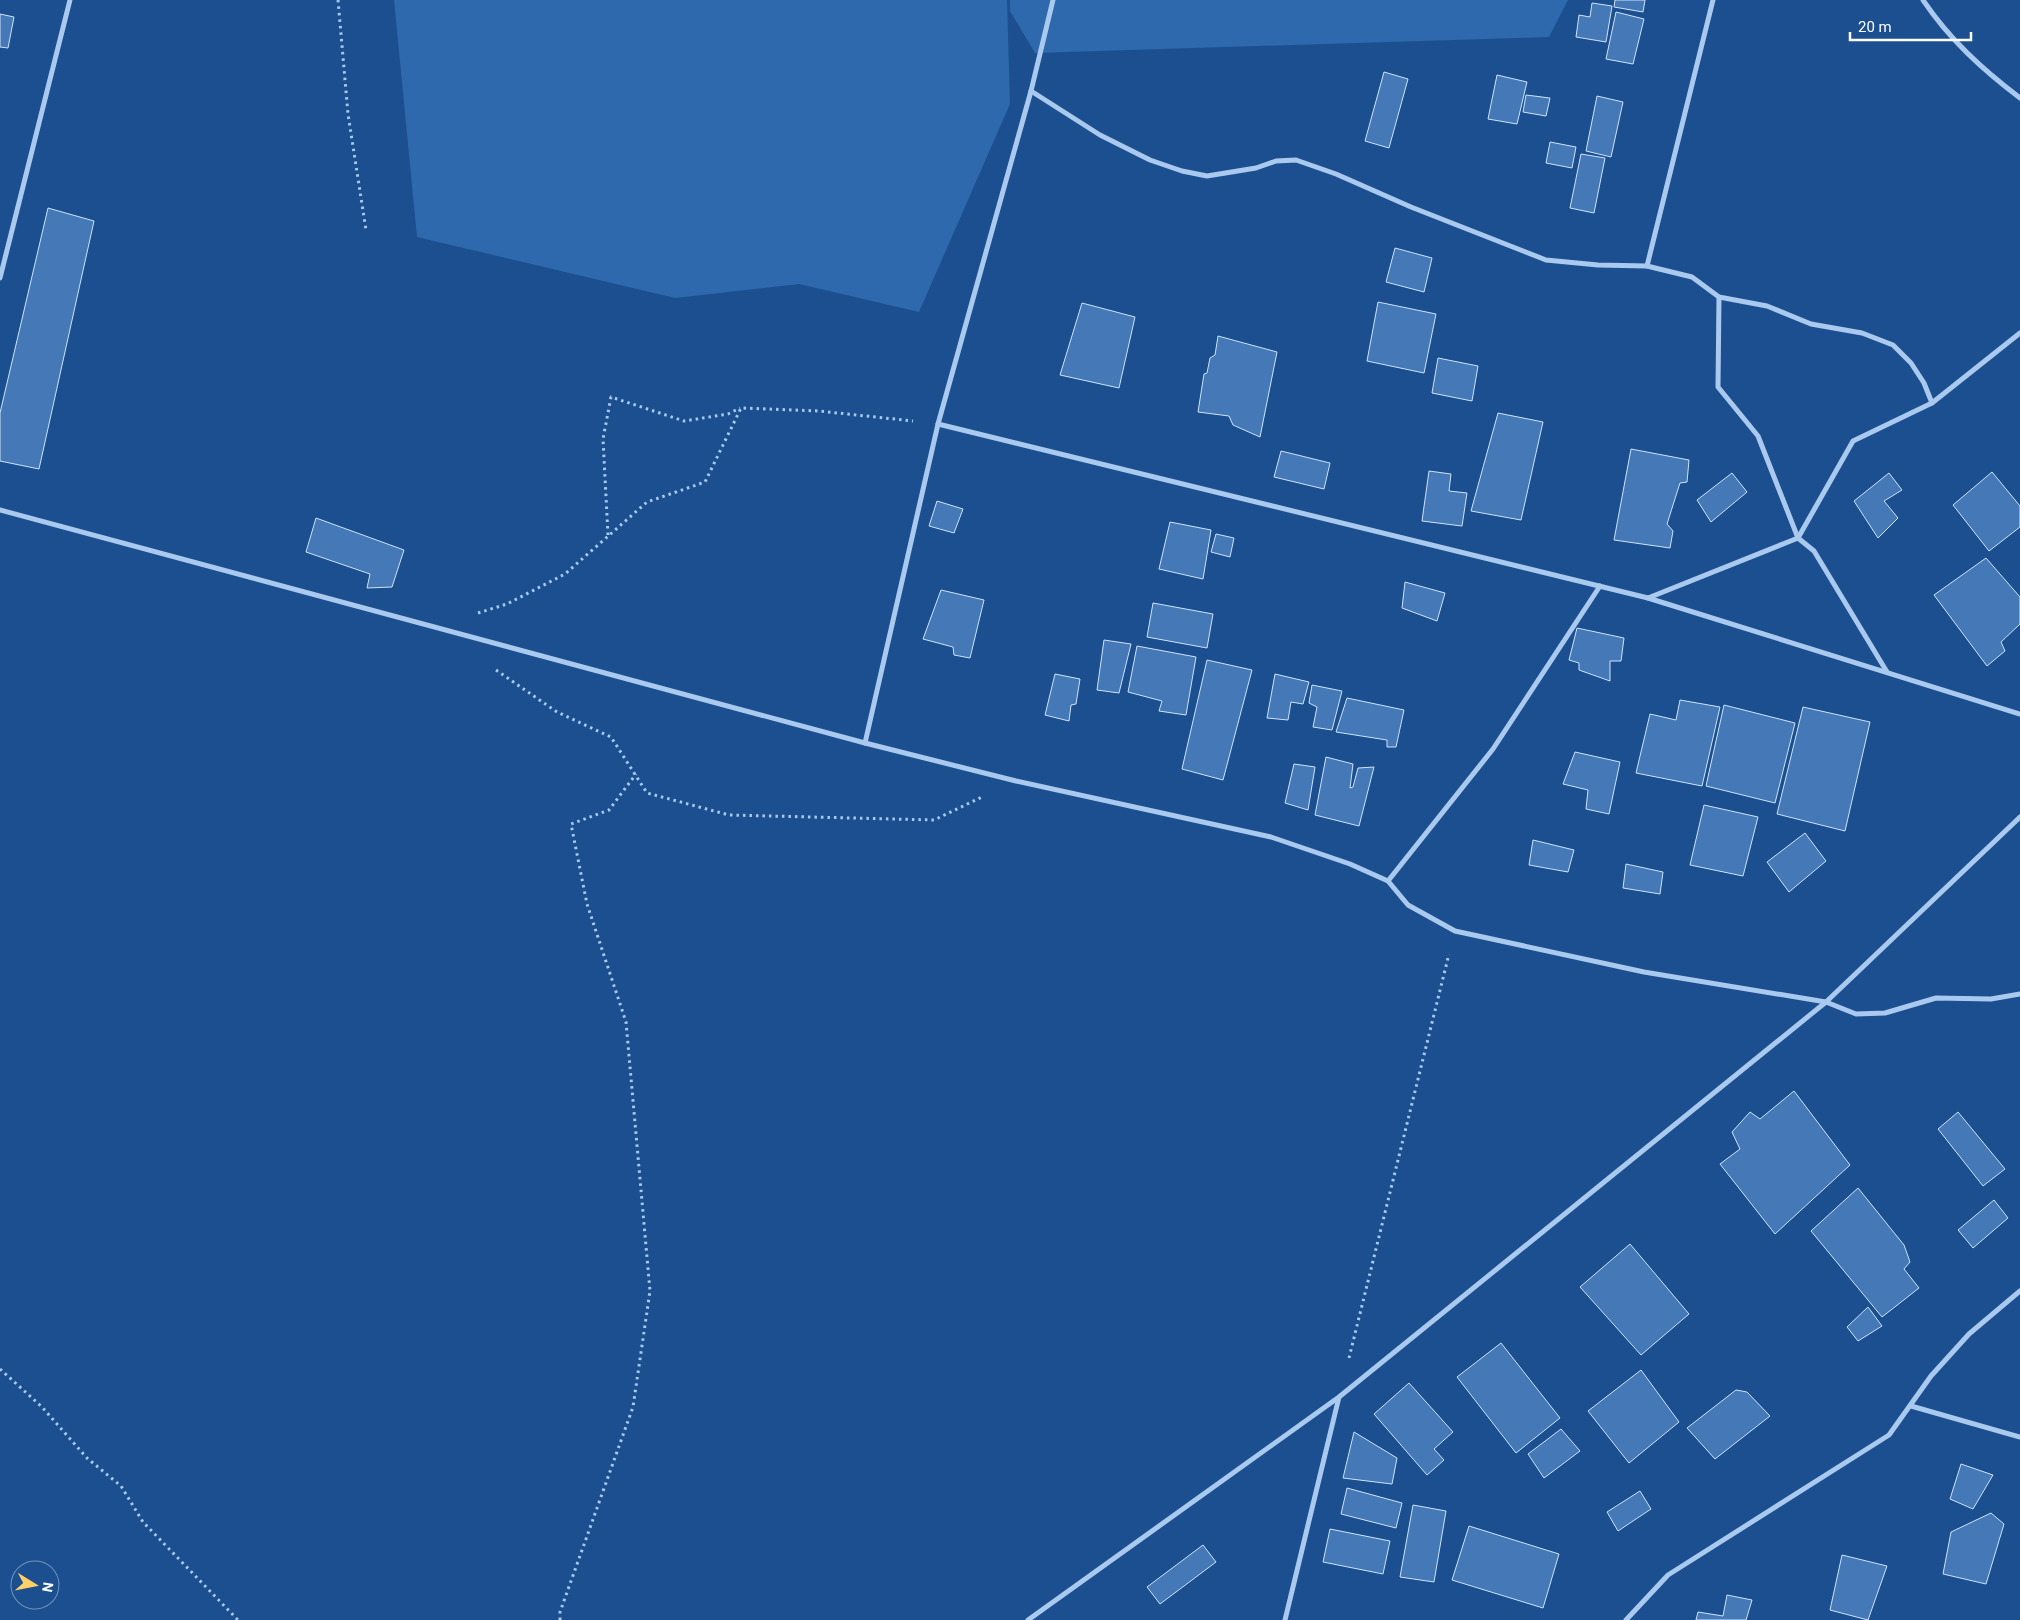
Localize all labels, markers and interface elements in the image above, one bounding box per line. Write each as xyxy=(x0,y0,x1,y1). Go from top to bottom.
scale bar xyxy=(1850,10,1971,42)
text: 20 m xyxy=(1858,18,1892,36)
north arrow xyxy=(10,1560,60,1610)
text: N xyxy=(39,1581,57,1594)

